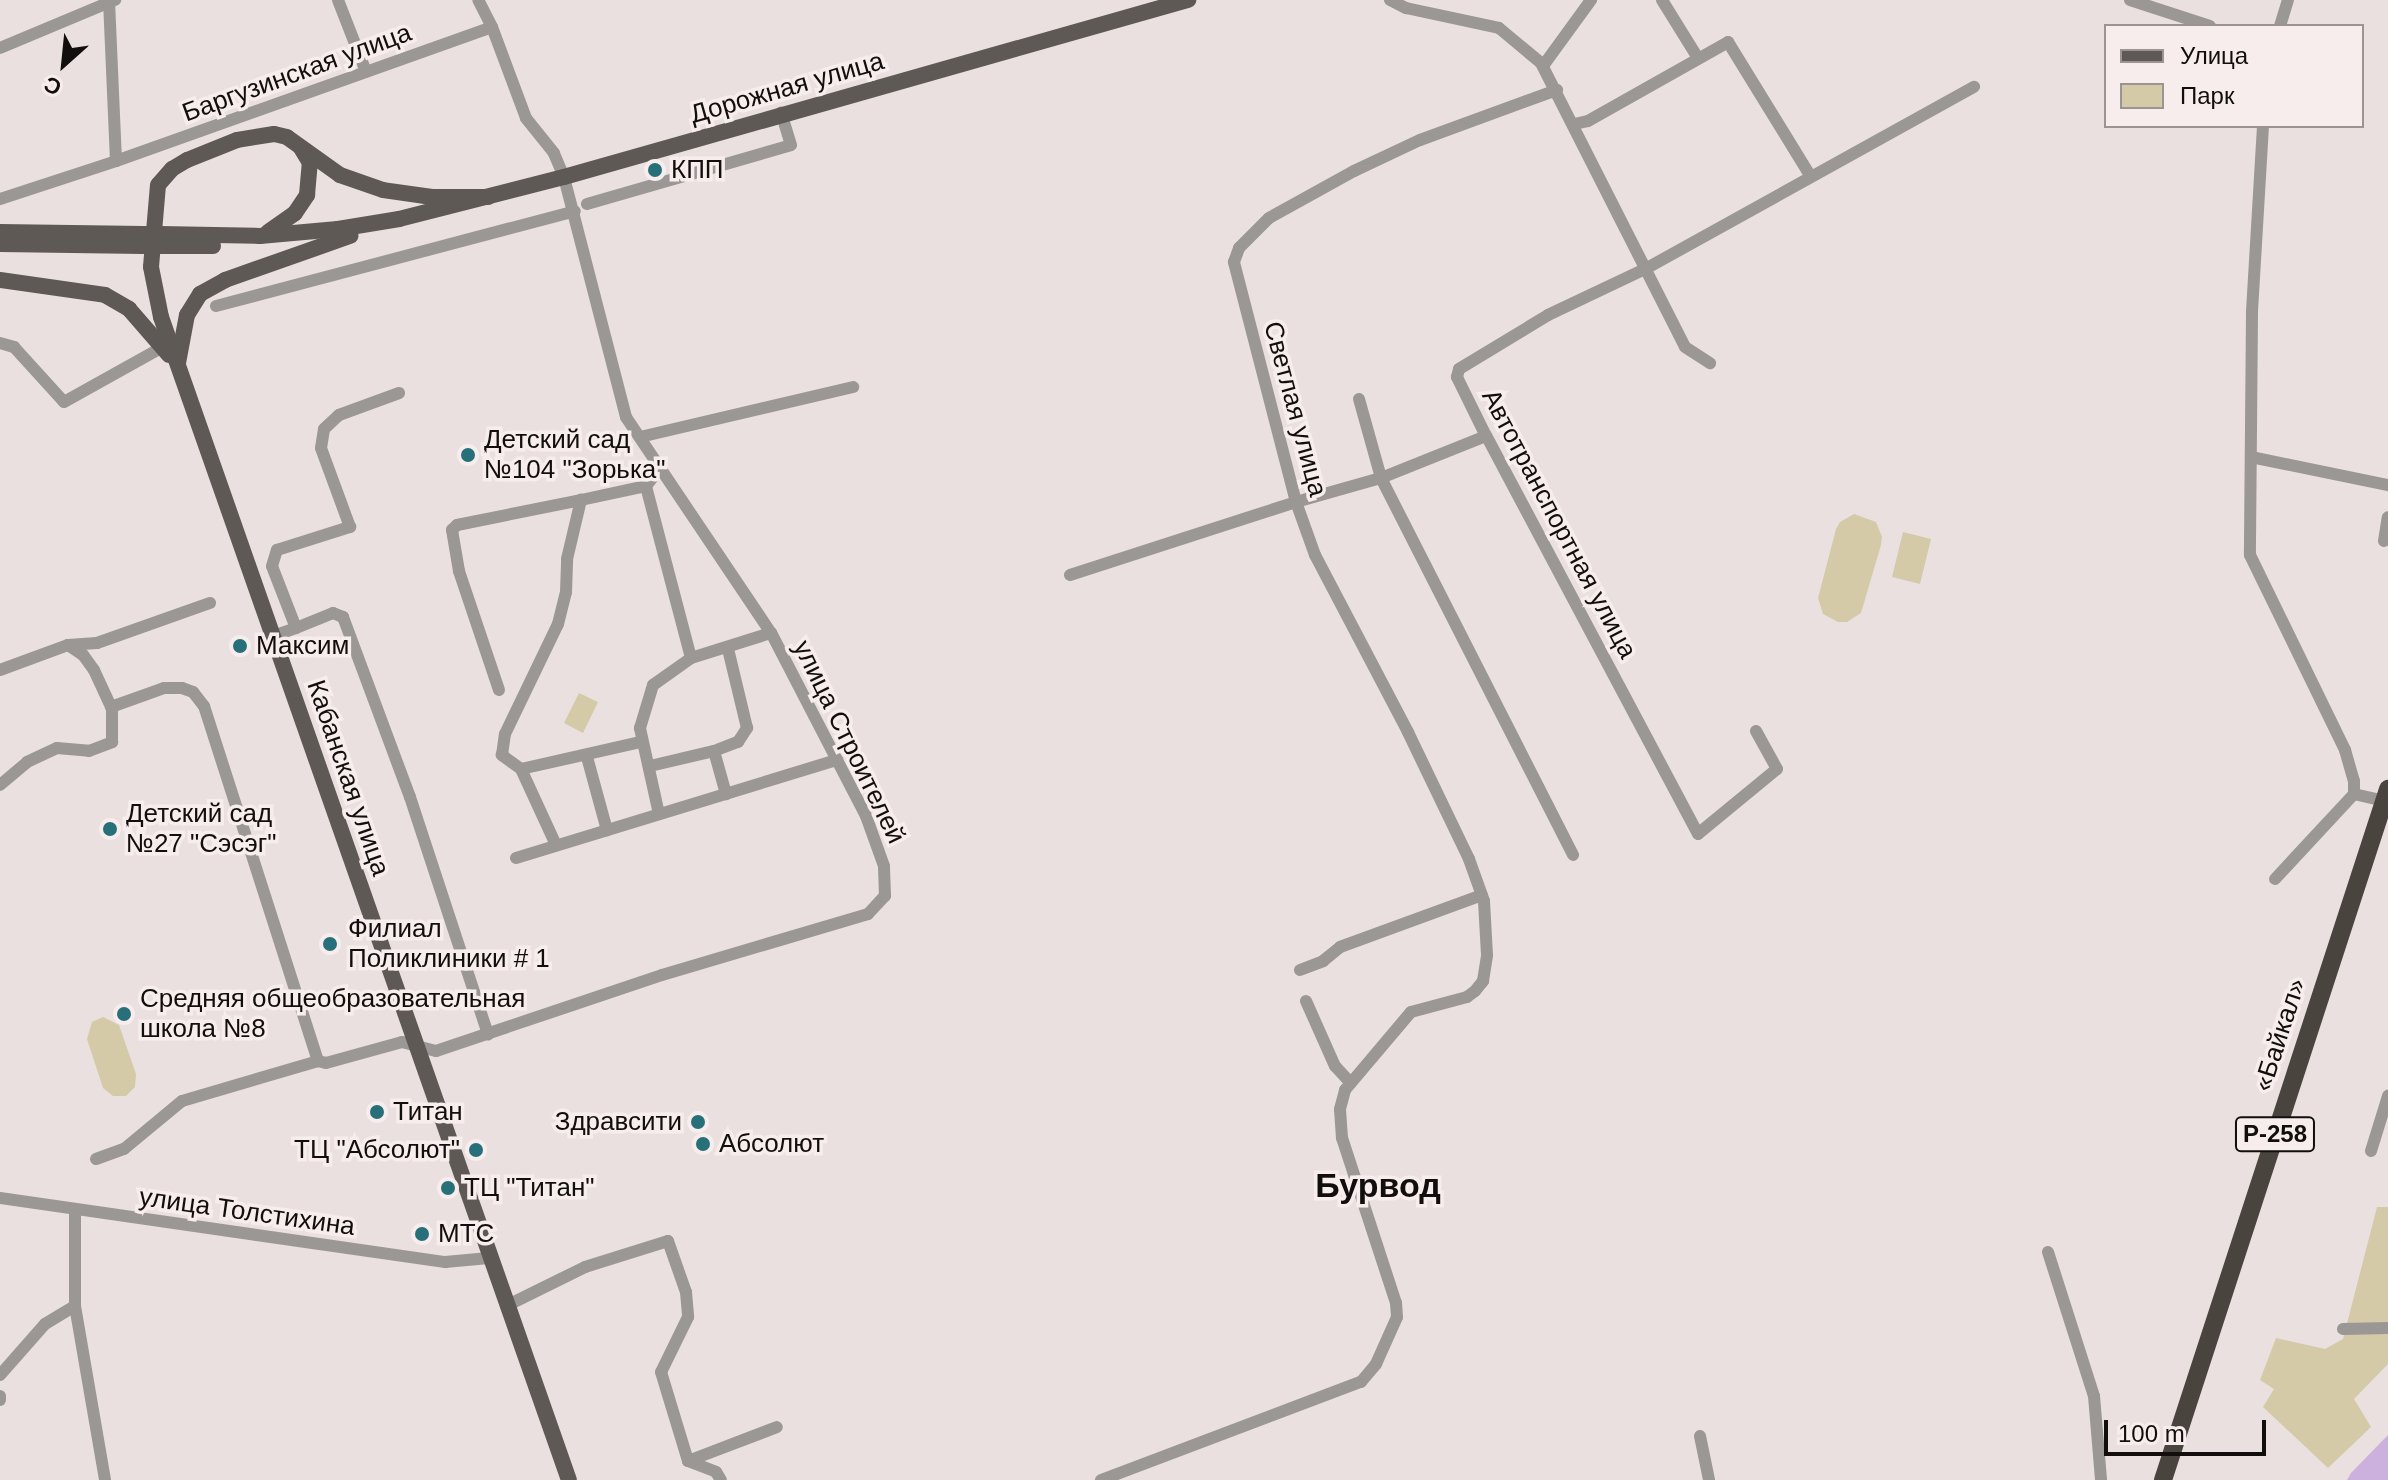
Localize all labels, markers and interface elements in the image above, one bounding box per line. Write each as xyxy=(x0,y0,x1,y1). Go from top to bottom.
street label: Баргузинская улица xyxy=(178,17,416,129)
north arrow xyxy=(24,24,104,104)
legend xyxy=(2104,24,2364,128)
text: Улица xyxy=(2180,42,2248,69)
street label: Дорожная улица xyxy=(687,45,887,131)
text: С xyxy=(40,71,66,101)
text: Парк xyxy=(2180,82,2234,109)
place label: КПП xyxy=(671,154,724,186)
marker: КПП xyxy=(646,161,664,179)
street label: Светлая улица xyxy=(1257,318,1333,500)
street label: Автотранспортная улица xyxy=(1475,384,1643,664)
place label: Детский сад №104 "Зорька" xyxy=(484,424,666,486)
marker: Детский сад №104 "Зорька" xyxy=(459,446,477,464)
place label: Максим xyxy=(256,630,349,662)
street label: улица Строителей xyxy=(786,635,912,849)
marker: Максим xyxy=(231,637,249,655)
street label: Кабанская улица xyxy=(300,676,396,880)
place label: Детский сад №27 "Сэсэг" xyxy=(126,798,277,860)
marker: Детский сад №27 "Сэсэг" xyxy=(101,820,119,838)
place label: Филиал Поликлиники # 1 xyxy=(348,913,550,974)
marker: Филиал Поликлиники # 1 xyxy=(319,933,341,955)
street label: «Байкал» xyxy=(2247,975,2313,1095)
place label: Средняя общеобразовательная школа №8 xyxy=(140,983,525,1044)
marker: Средняя общеобразовательная школа №8 xyxy=(115,1005,133,1023)
place label: Титан xyxy=(393,1096,463,1128)
marker: Титан xyxy=(368,1103,386,1121)
place label: Здравсити xyxy=(555,1106,682,1138)
marker: Здравсити xyxy=(689,1113,707,1131)
road number: Р-258 xyxy=(2233,1114,2317,1154)
place label: Абсолют xyxy=(719,1128,824,1160)
place label: ТЦ "Абсолют" xyxy=(294,1134,460,1166)
marker: Абсолют xyxy=(694,1135,712,1153)
marker: ТЦ "Абсолют" xyxy=(467,1141,485,1159)
district label: Бурвод xyxy=(1315,1166,1441,1206)
place label: ТЦ "Титан" xyxy=(464,1172,594,1204)
marker: ТЦ "Титан" xyxy=(439,1179,457,1197)
street label: улица Толстихина xyxy=(137,1181,357,1243)
place label: МТС xyxy=(438,1218,494,1250)
marker: МТС xyxy=(413,1225,431,1243)
scale bar xyxy=(2108,1404,2270,1454)
text: 100 m xyxy=(2118,1420,2185,1447)

